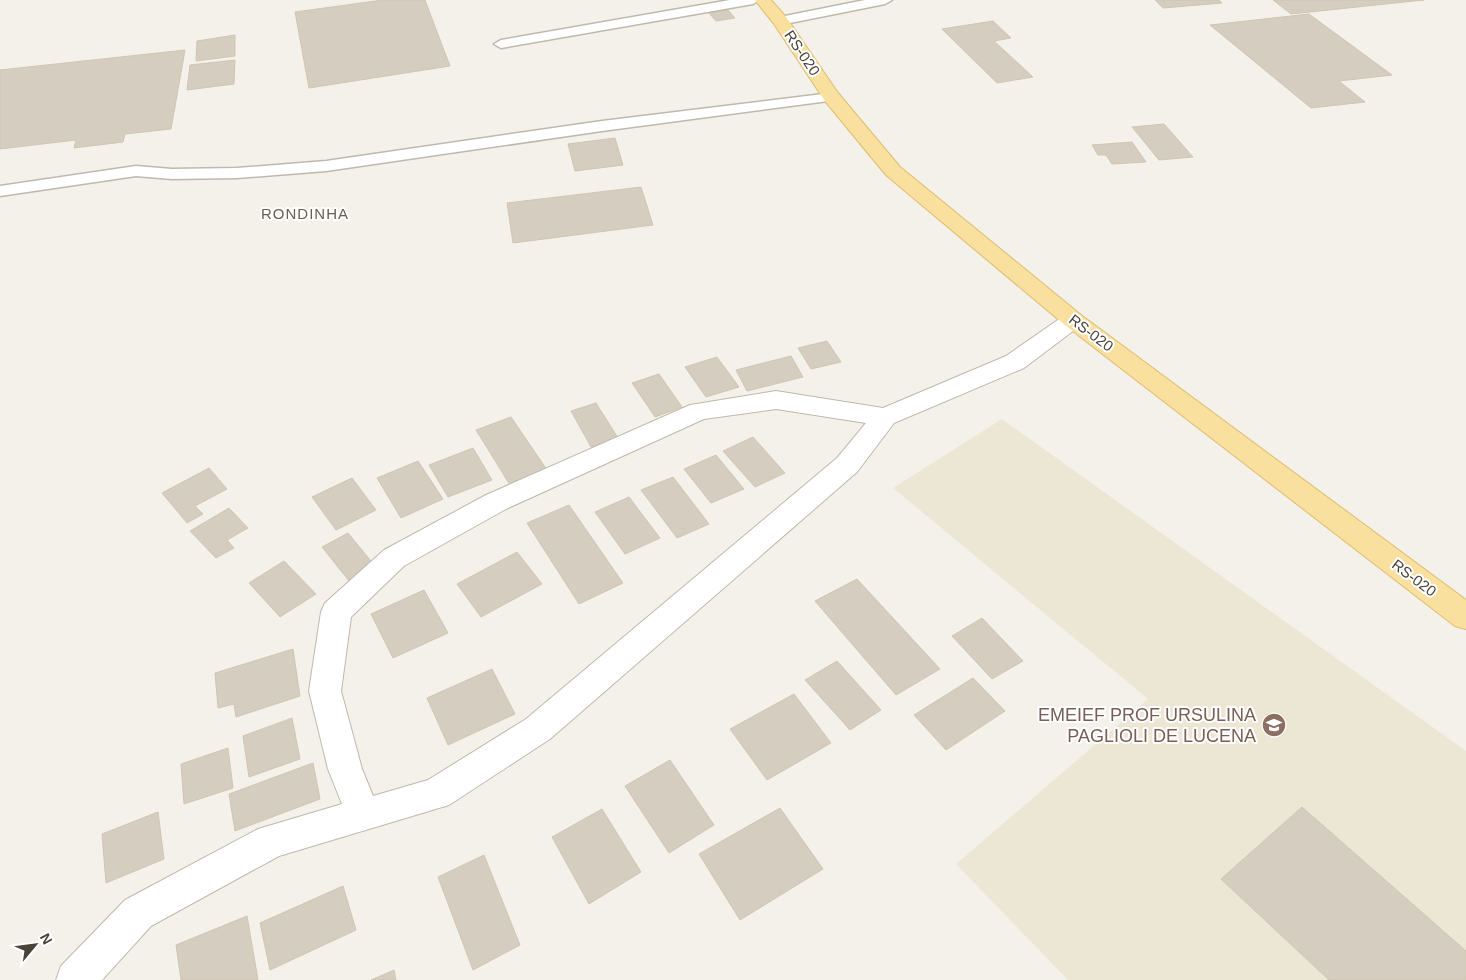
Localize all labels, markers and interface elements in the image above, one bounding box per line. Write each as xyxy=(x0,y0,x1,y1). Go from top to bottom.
street label: RS-020 xyxy=(781,27,824,79)
district label: RONDINHA xyxy=(261,205,349,222)
street label: RS-020 xyxy=(1066,311,1117,355)
street label: RS-020 xyxy=(1389,556,1440,600)
place label: EMEIEF PROF URSULINA PAGLIOLI DE LUCENA xyxy=(1038,705,1256,746)
school or university icon: EMEIEF PROF URSULINA PAGLIOLI DE LUCENA xyxy=(1261,712,1287,738)
north arrow xyxy=(10,920,60,970)
text: N xyxy=(37,930,56,947)

